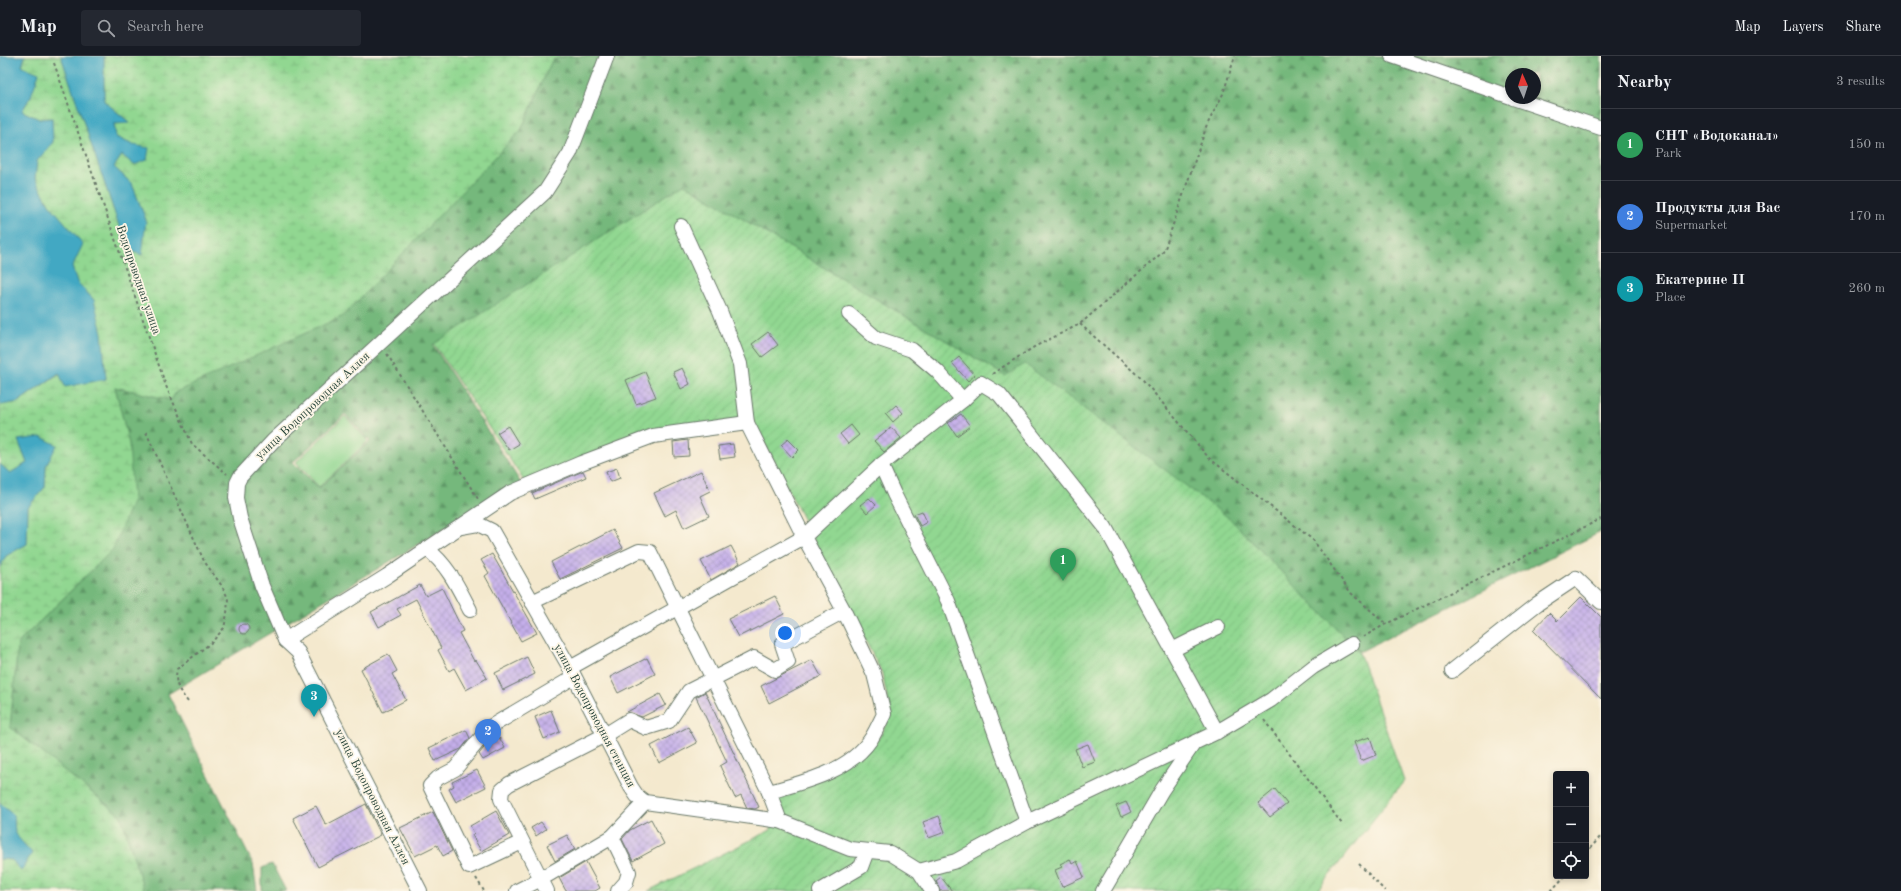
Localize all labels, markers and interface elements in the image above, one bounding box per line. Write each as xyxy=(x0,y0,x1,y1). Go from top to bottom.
search box xyxy=(81,10,361,46)
icon: search xyxy=(95,17,117,39)
text: Map xyxy=(20,18,57,37)
text: Search here xyxy=(127,20,204,35)
text: Map xyxy=(1735,20,1761,34)
text: Layers xyxy=(1783,20,1824,34)
text: Share xyxy=(1846,20,1881,34)
north arrow xyxy=(1505,68,1541,104)
text: Nearby xyxy=(1617,74,1672,91)
text: 3 results xyxy=(1836,75,1885,88)
text: СНТ «Водоканал» xyxy=(1655,129,1779,144)
text: 1 xyxy=(1626,138,1634,151)
text: 150 m xyxy=(1848,138,1885,151)
text: Park xyxy=(1655,147,1682,160)
text: Продукты для Вас xyxy=(1655,201,1781,216)
text: 2 xyxy=(1626,210,1634,223)
text: 170 m xyxy=(1848,210,1885,223)
text: Supermarket xyxy=(1655,219,1727,232)
street label: Водопроводная улица xyxy=(114,224,162,336)
text: Екатерине II xyxy=(1655,273,1745,288)
text: 3 xyxy=(1626,282,1634,295)
text: 260 m xyxy=(1848,282,1885,295)
text: Place xyxy=(1655,291,1685,304)
street label: улица Водопроводная Аллея xyxy=(254,350,372,462)
pin: 1 xyxy=(1050,548,1076,581)
your location xyxy=(775,623,795,643)
street label: улица Водопроводная станция xyxy=(551,642,637,790)
pin: 3 xyxy=(301,684,327,717)
pin: 2 xyxy=(475,719,501,752)
street label: улица Водопроводная Аллея xyxy=(332,727,412,867)
map controls xyxy=(1553,771,1589,879)
button: + xyxy=(1553,771,1589,807)
button: − xyxy=(1553,807,1589,843)
button: locate xyxy=(1553,843,1589,879)

